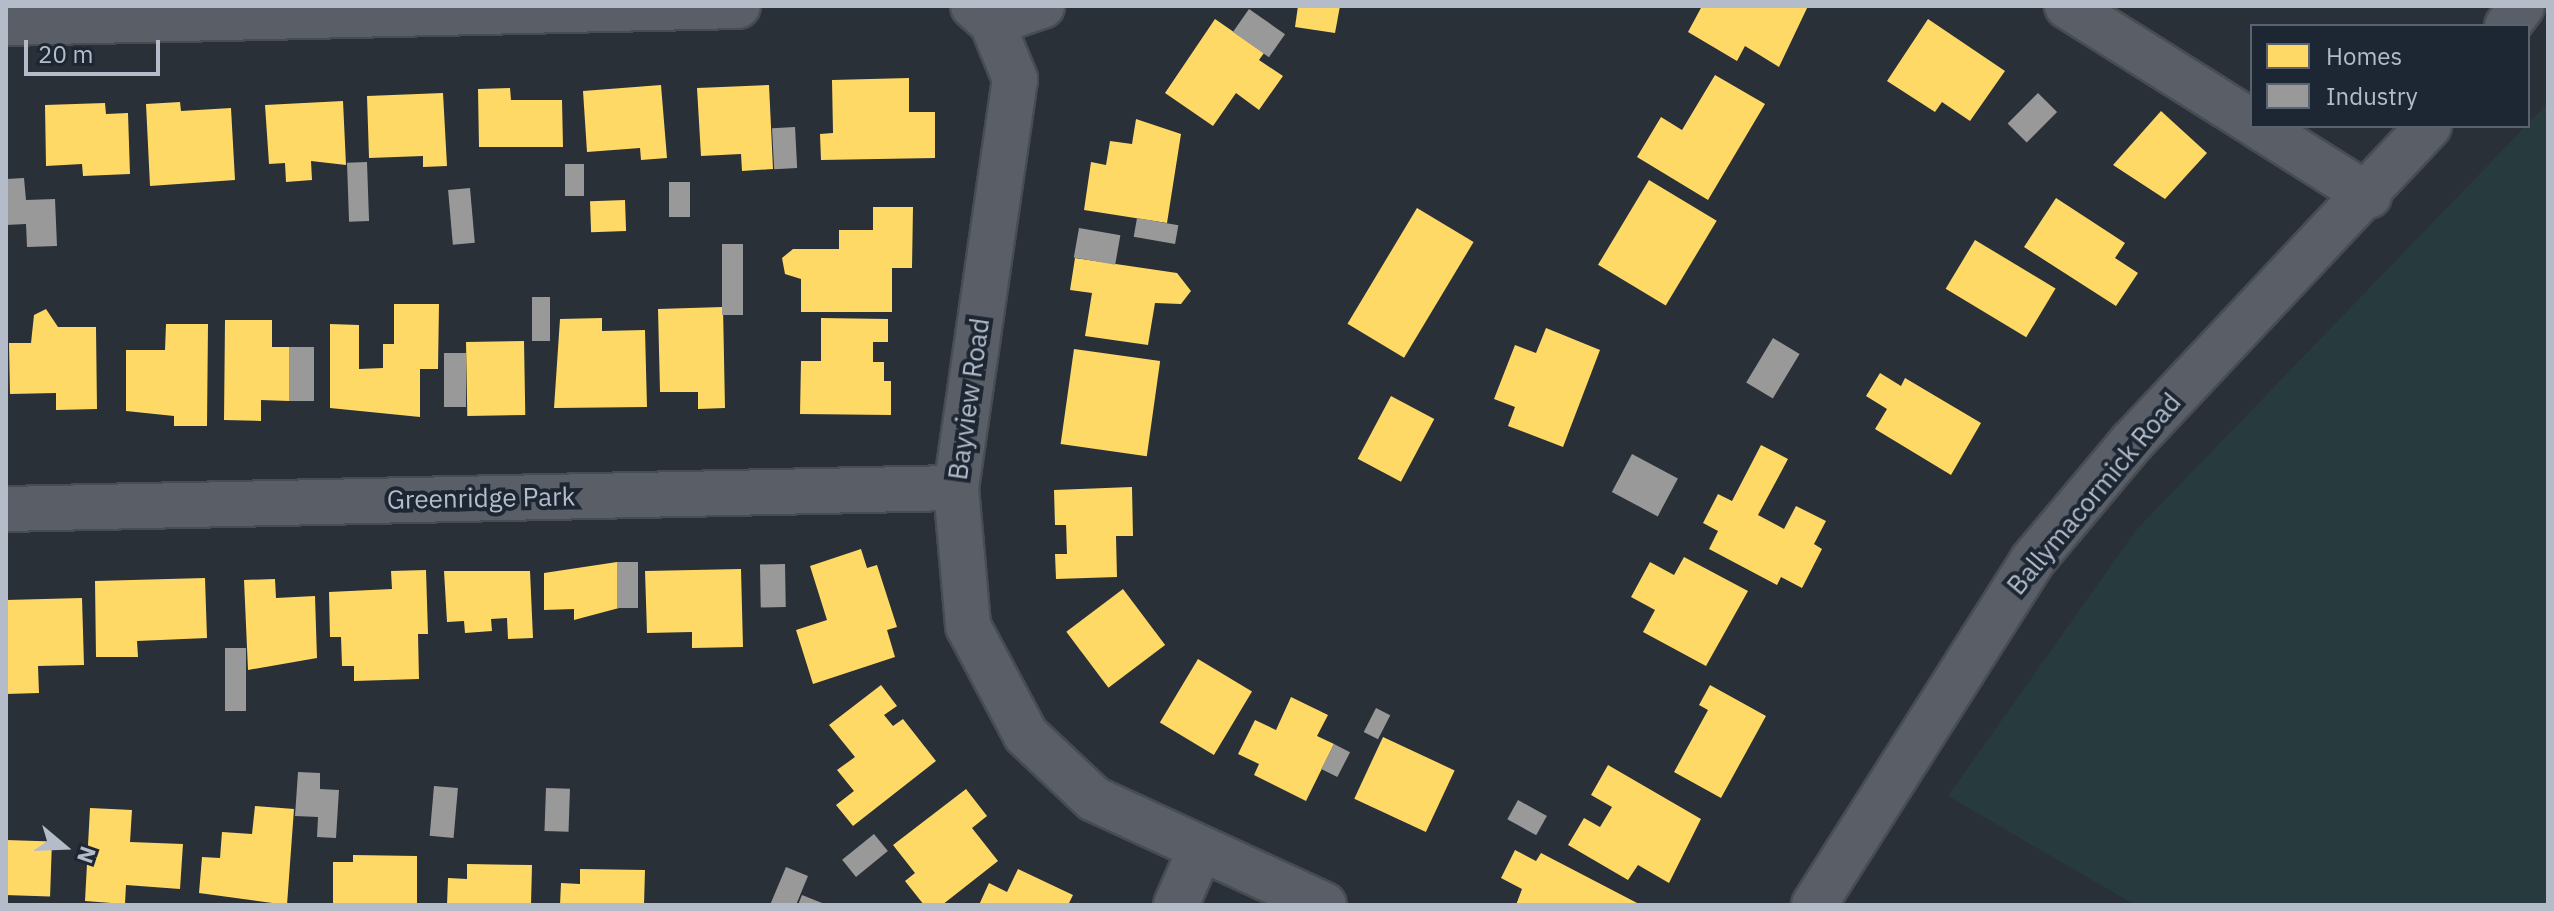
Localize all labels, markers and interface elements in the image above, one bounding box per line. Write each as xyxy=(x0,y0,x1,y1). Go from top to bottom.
scale bar xyxy=(28,24,164,74)
legend xyxy=(2250,24,2530,128)
text: 20 m xyxy=(38,38,93,70)
text: Homes xyxy=(2326,40,2402,72)
text: Industry xyxy=(2326,80,2418,112)
street label: Bayview Road xyxy=(942,316,996,482)
street label: Ballymacormick Road xyxy=(2001,387,2187,601)
street label: Greenridge Park xyxy=(386,481,576,515)
north arrow xyxy=(24,807,104,887)
text: N xyxy=(71,843,103,867)

